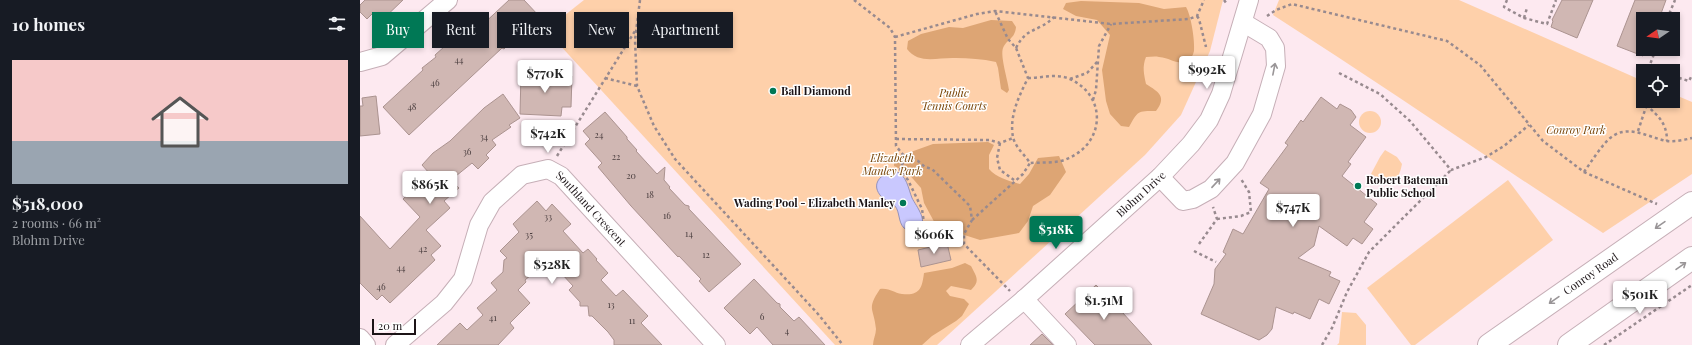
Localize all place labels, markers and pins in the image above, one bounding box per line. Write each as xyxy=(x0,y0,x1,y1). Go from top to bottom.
pin: $992K xyxy=(1179,56,1235,90)
pin: $770K xyxy=(517,60,573,94)
place label: Ball Diamond xyxy=(781,83,851,98)
marker: Ball Diamond xyxy=(768,86,778,96)
pin: $742K xyxy=(520,120,576,154)
pin: $865K xyxy=(402,171,458,205)
place label: Robert Bateman Public School xyxy=(1366,172,1448,200)
marker: Robert Bateman Public School xyxy=(1353,181,1363,191)
pin: $747K xyxy=(1265,194,1321,228)
place label: Wading Pool - Elizabeth Manley xyxy=(733,195,895,210)
marker: Wading Pool - Elizabeth Manley xyxy=(898,198,908,208)
pin: $518K xyxy=(1028,216,1084,250)
pin: $606K xyxy=(906,221,962,255)
pin: $528K xyxy=(524,251,580,285)
pin: $501K xyxy=(1612,281,1668,315)
pin: $1.51M xyxy=(1071,287,1137,321)

